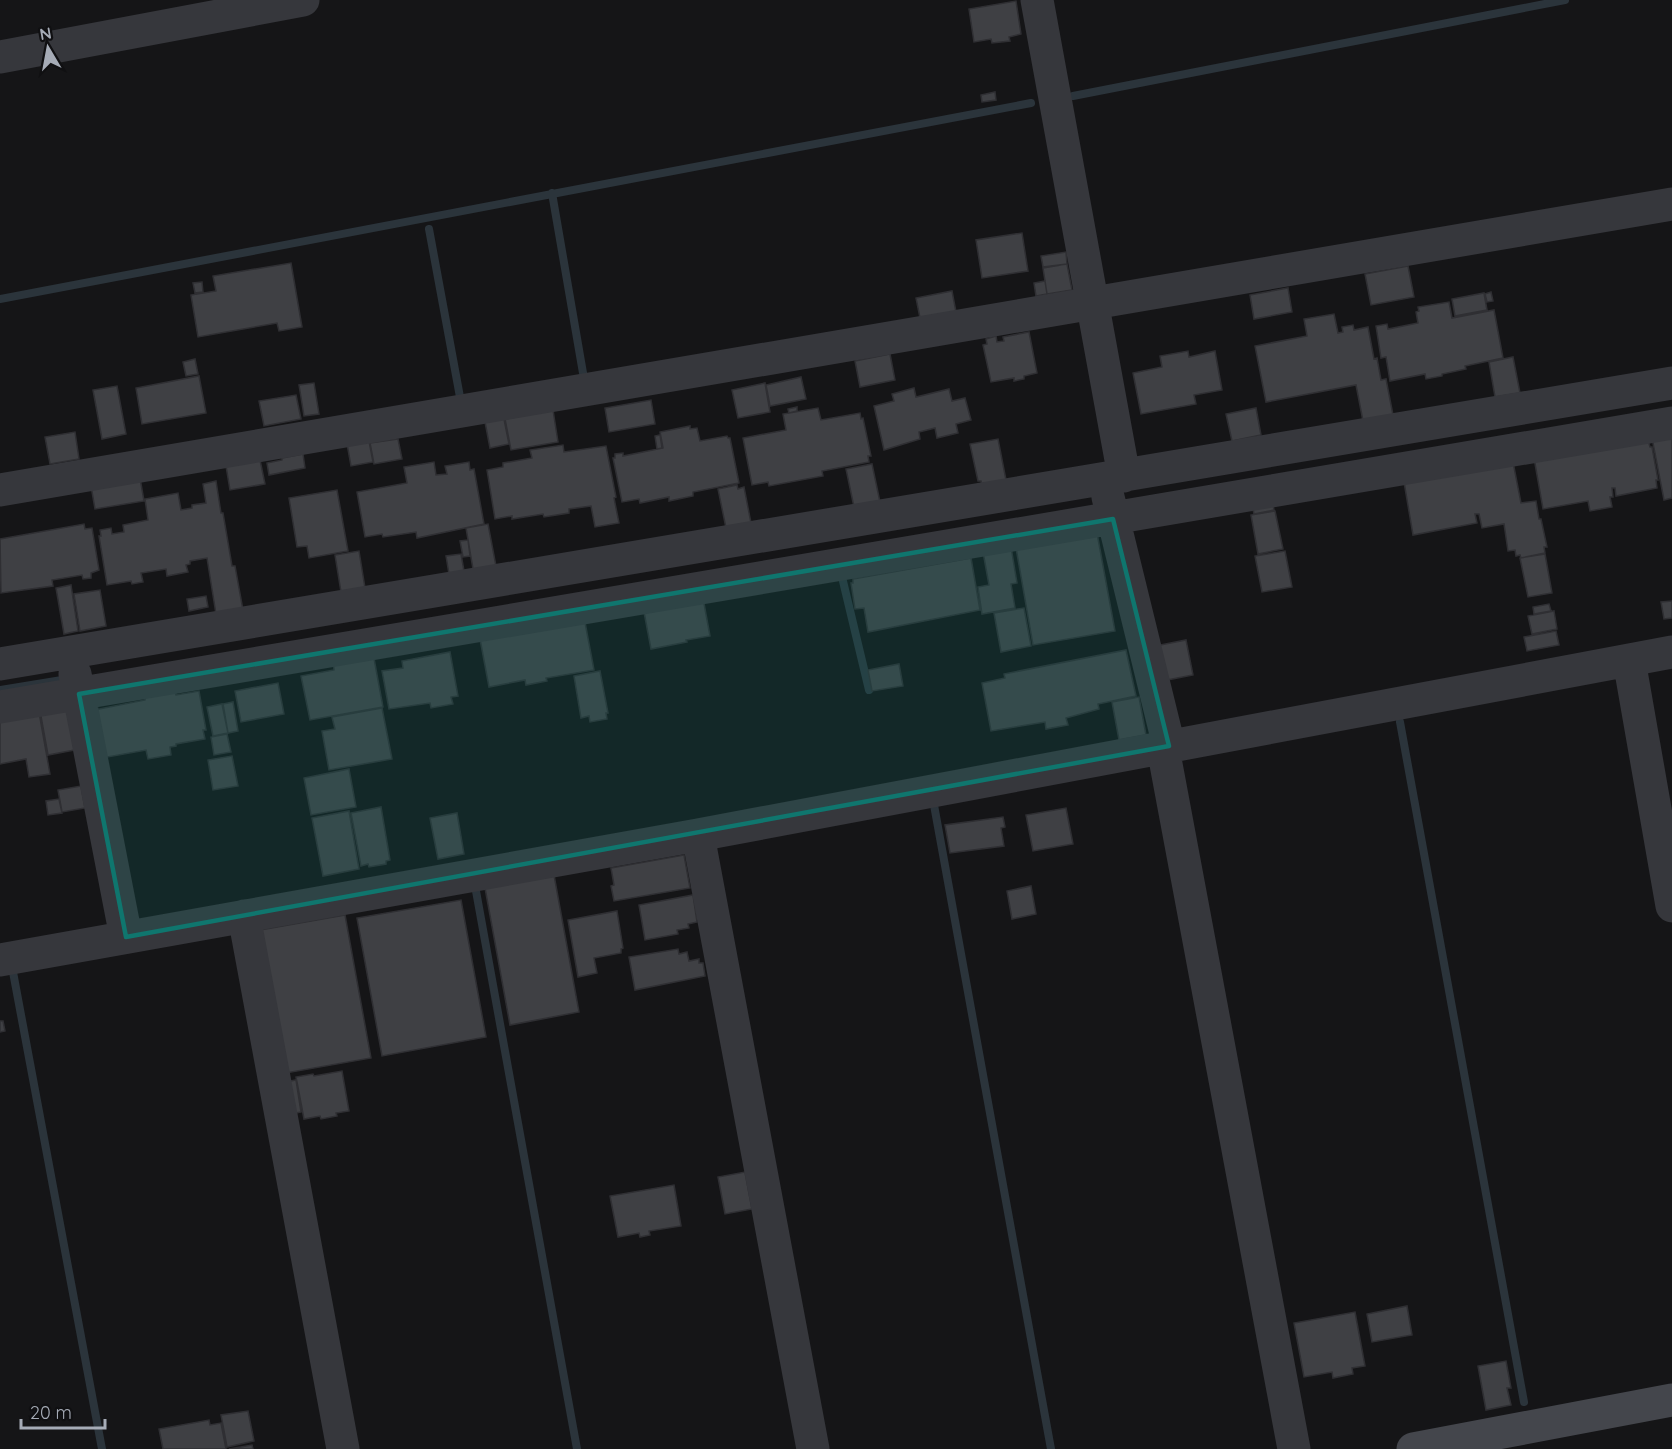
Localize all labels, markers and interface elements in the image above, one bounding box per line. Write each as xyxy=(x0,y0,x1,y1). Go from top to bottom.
north arrow xyxy=(18,18,78,78)
text: N xyxy=(38,22,53,44)
scale bar xyxy=(21,1392,105,1430)
text: 20 m xyxy=(30,1401,72,1424)

